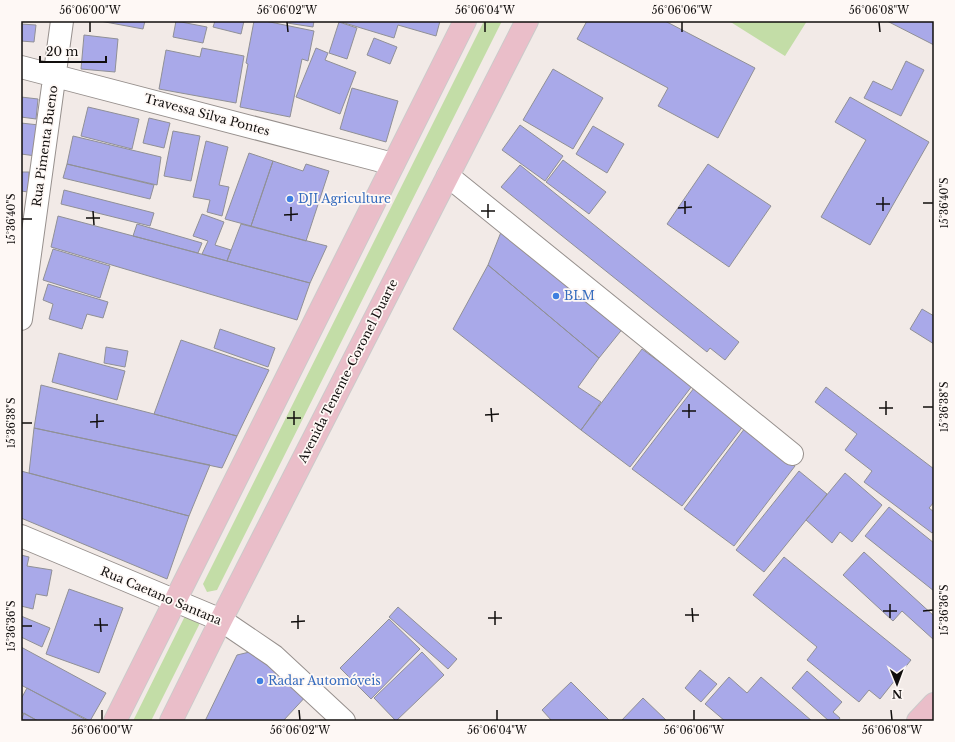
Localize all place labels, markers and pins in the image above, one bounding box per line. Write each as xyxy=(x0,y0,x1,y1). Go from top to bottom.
place label: DJI Agriculture xyxy=(298,191,391,206)
marker: DJI Agriculture xyxy=(285,194,295,204)
place label: BLM xyxy=(564,288,595,303)
marker: BLM xyxy=(551,291,561,301)
place label: Radar Automóveis xyxy=(268,673,381,688)
marker: Radar Automóveis xyxy=(255,676,265,686)

